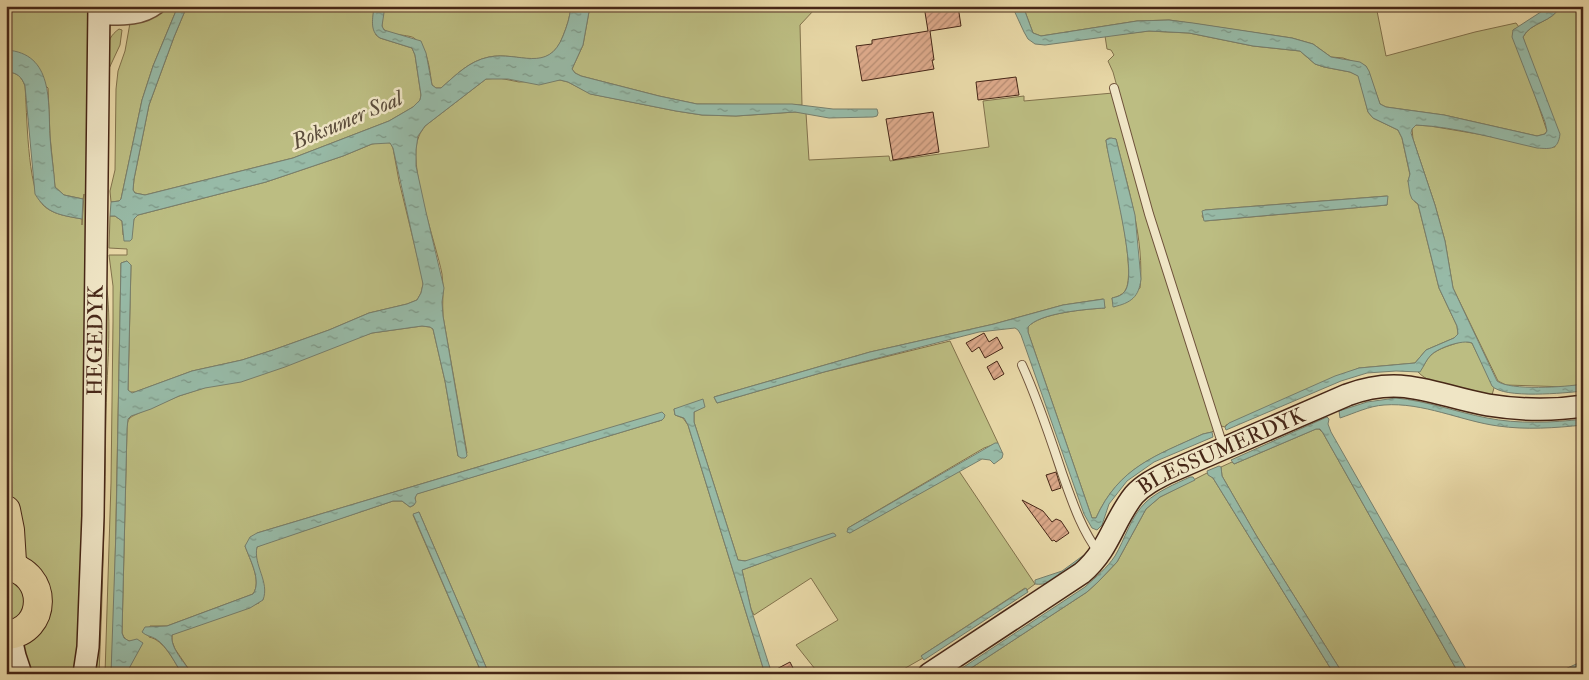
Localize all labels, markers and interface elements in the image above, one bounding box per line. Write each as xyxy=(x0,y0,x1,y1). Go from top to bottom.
water label: Boksumer Soal xyxy=(286,83,408,156)
street label: HEGEDYK xyxy=(81,285,109,396)
street label: BLESSUMERDYK xyxy=(1132,401,1309,500)

